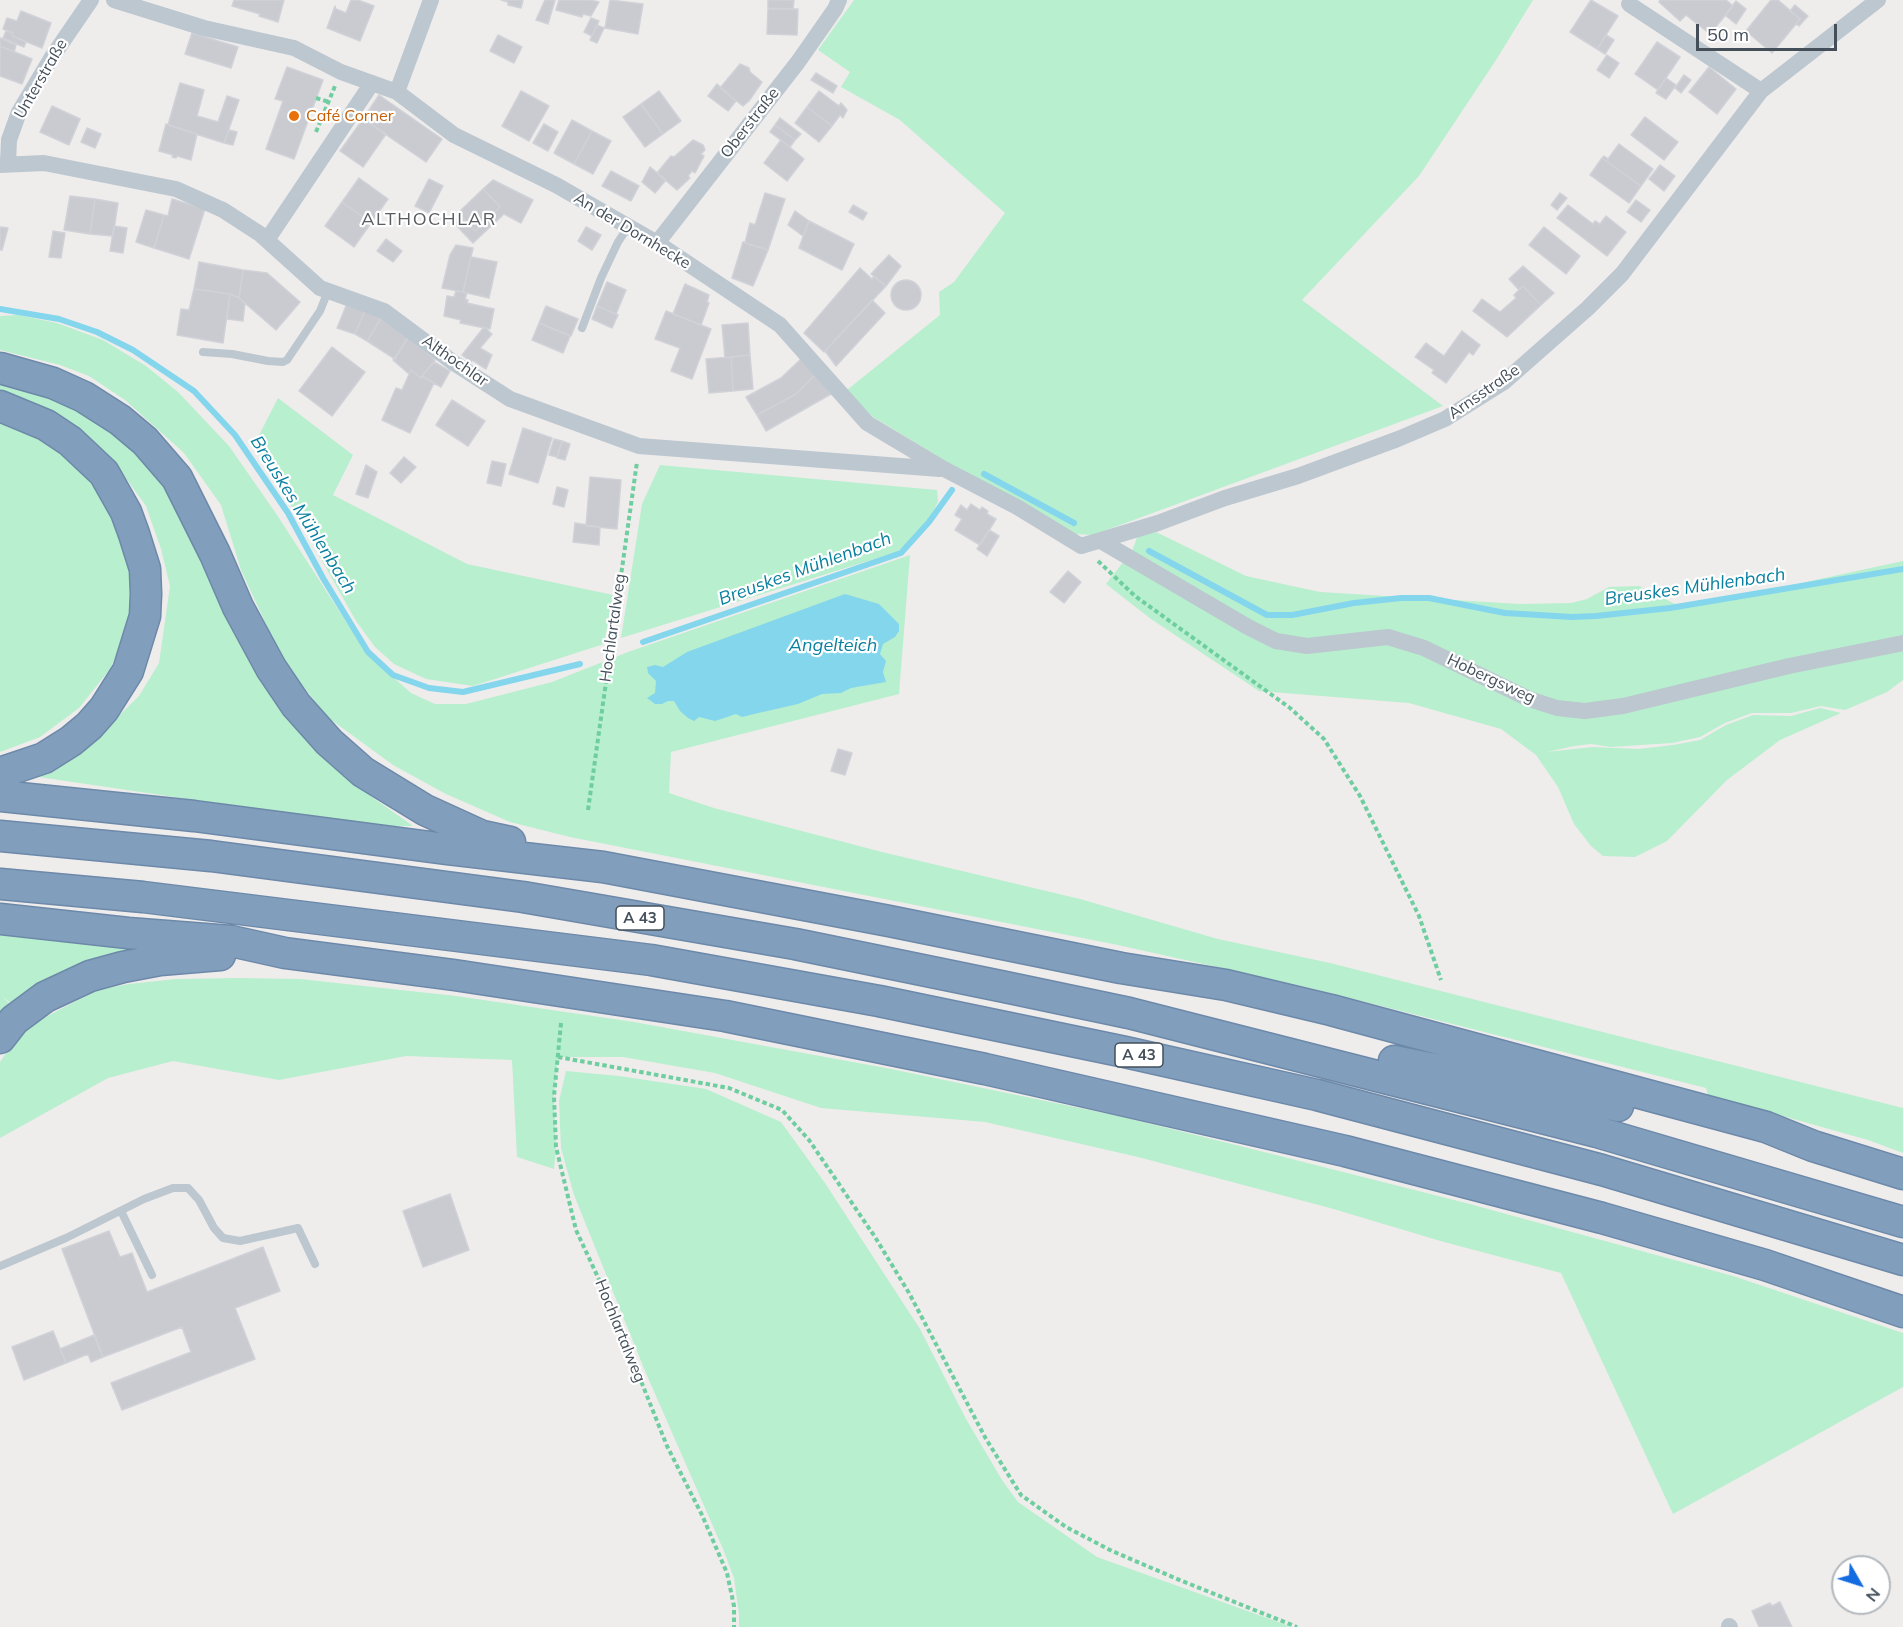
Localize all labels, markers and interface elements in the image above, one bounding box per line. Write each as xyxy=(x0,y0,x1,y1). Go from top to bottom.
scale bar xyxy=(1699,12,1840,50)
text: 50 m xyxy=(1707,23,1749,46)
street label: Unterstraße xyxy=(11,36,71,122)
street label: Oberstraße xyxy=(717,84,783,162)
place label: Café Corner xyxy=(306,106,394,126)
marker: Café Corner xyxy=(287,109,301,123)
street label: An der Dornhecke xyxy=(570,189,694,273)
district label: ALTHOCHLAR xyxy=(361,209,497,231)
street label: Althochlar xyxy=(418,331,492,391)
street label: Arnsstraße xyxy=(1445,360,1523,424)
water label: Breuskes Mühlenbach xyxy=(246,432,360,598)
water label: Breuskes Mühlenbach xyxy=(716,528,894,610)
water label: Breuskes Mühlenbach xyxy=(1603,564,1787,610)
street label: Hochlartalweg xyxy=(596,572,630,684)
water label: Angelteich xyxy=(789,635,877,657)
street label: Hobergsweg xyxy=(1444,650,1538,708)
road number: A 43 xyxy=(616,906,664,930)
road number: A 43 xyxy=(1115,1043,1163,1067)
street label: Hochlartalweg xyxy=(591,1277,649,1385)
north arrow xyxy=(1831,1555,1891,1615)
text: N xyxy=(1862,1584,1885,1606)

